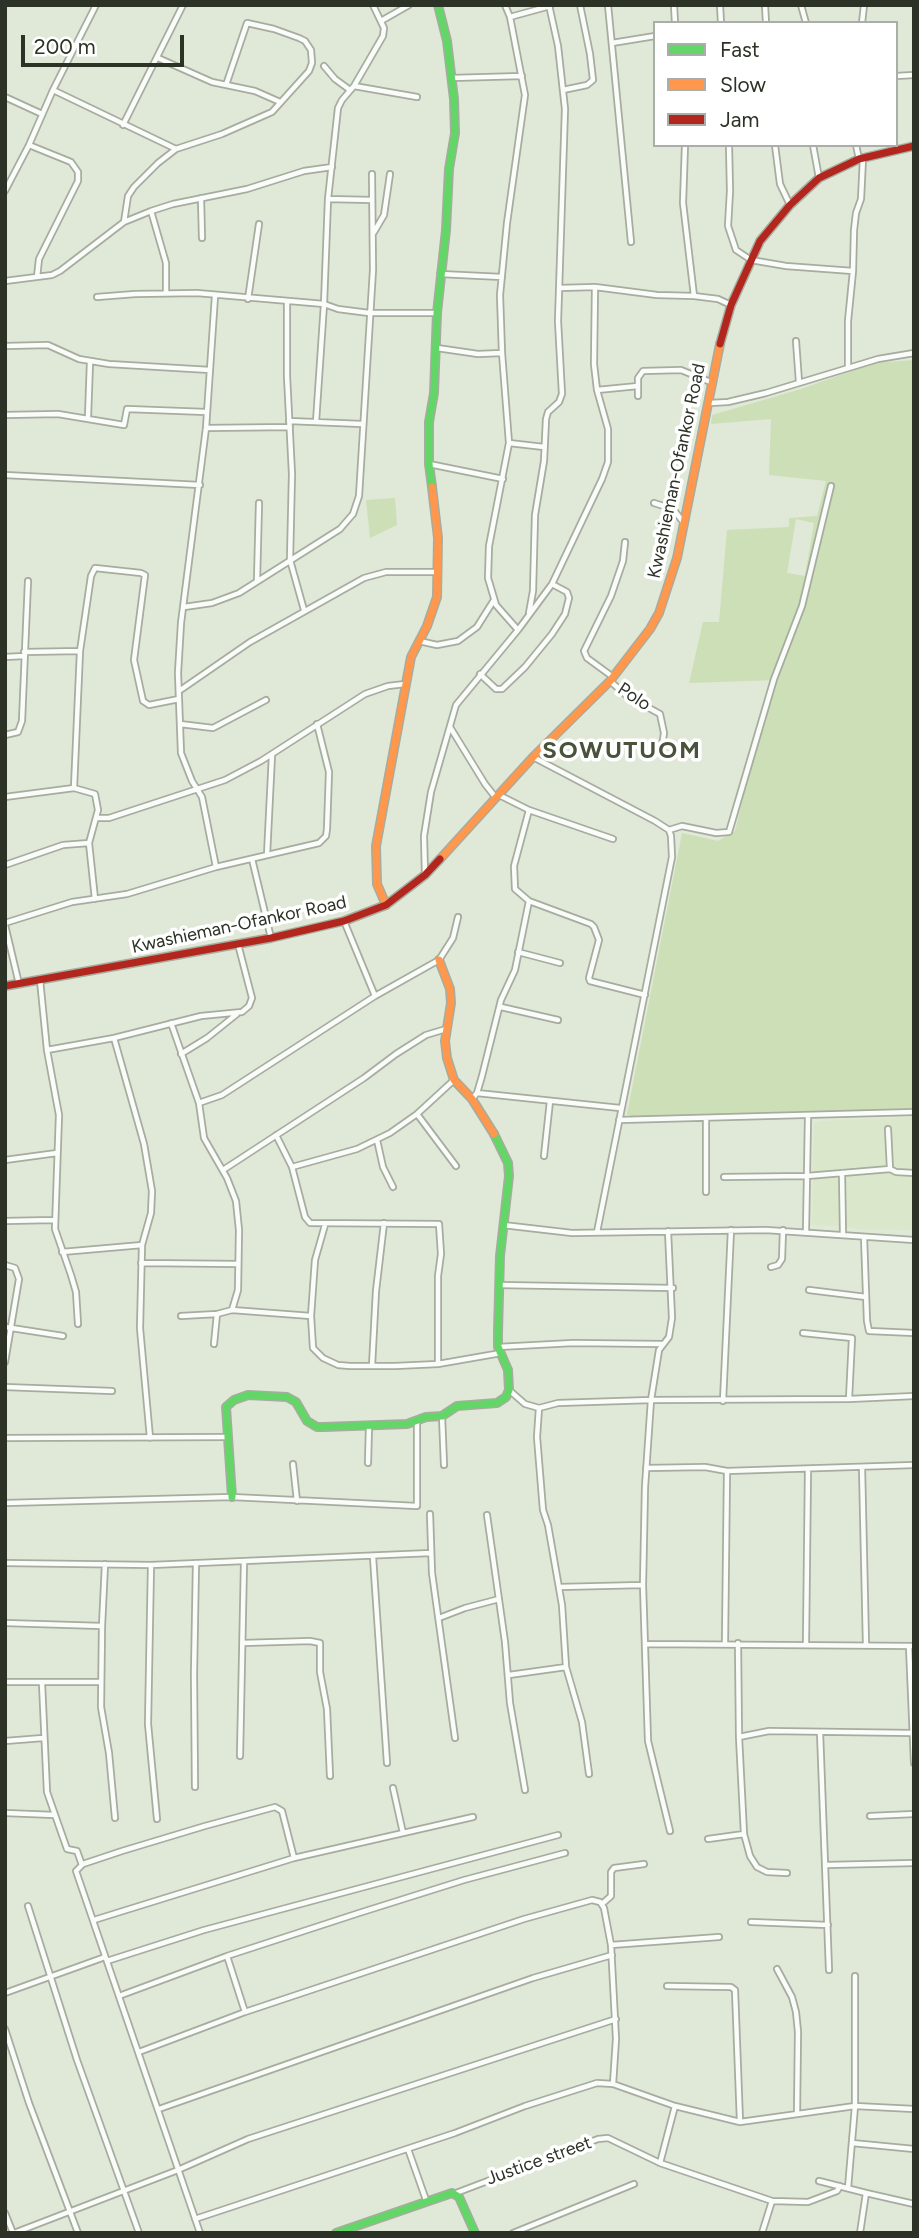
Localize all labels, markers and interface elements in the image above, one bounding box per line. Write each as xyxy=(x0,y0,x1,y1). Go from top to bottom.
scale bar xyxy=(24,21,187,65)
legend xyxy=(653,21,898,147)
text: 200 m xyxy=(34,34,96,59)
text: Fast xyxy=(720,37,760,62)
text: Slow xyxy=(720,72,766,97)
text: Jam xyxy=(720,107,759,132)
street label: Kwashieman-Ofankor Road xyxy=(644,362,710,580)
street label: Polo xyxy=(613,678,655,716)
district label: SOWUTUOM xyxy=(543,737,701,765)
street label: Kwashieman-Ofankor Road xyxy=(130,892,348,958)
street label: Justice street xyxy=(483,2132,595,2190)

